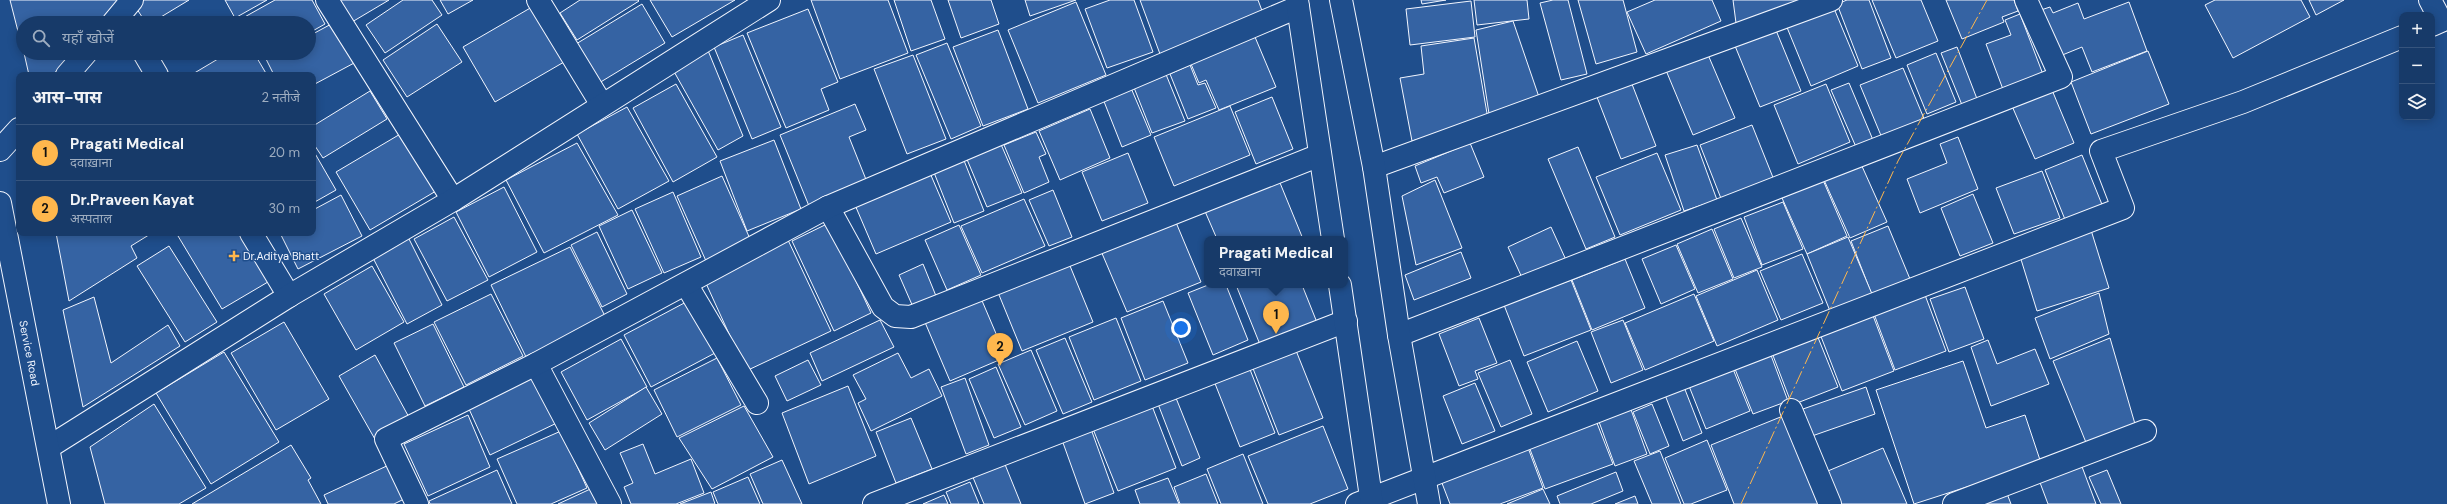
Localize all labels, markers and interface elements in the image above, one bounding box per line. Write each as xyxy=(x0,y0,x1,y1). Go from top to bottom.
map controls xyxy=(2399,12,2435,120)
button: + xyxy=(2399,12,2435,48)
search box xyxy=(16,16,316,60)
icon: search xyxy=(30,27,52,49)
text: यहाँ खोजें xyxy=(62,28,114,48)
button: − xyxy=(2399,48,2435,84)
button: layers xyxy=(2399,84,2435,120)
text: आस-पास xyxy=(32,86,102,108)
text: 2 नतीजे xyxy=(261,89,300,106)
text: Pragati Medical xyxy=(70,134,184,154)
text: 1 xyxy=(43,144,47,161)
text: 20 m xyxy=(269,144,300,161)
text: दवाख़ाना xyxy=(70,154,112,171)
text: Dr.Praveen Kayat xyxy=(70,190,194,210)
text: 2 xyxy=(41,200,49,217)
text: 30 m xyxy=(268,200,300,217)
text: अस्पताल xyxy=(70,210,112,227)
popup xyxy=(1204,236,1348,288)
text: Pragati Medical xyxy=(1219,243,1333,263)
place label: Dr.Aditya Bhatt xyxy=(243,249,319,263)
marker: Dr.Aditya Bhatt xyxy=(228,250,240,262)
text: दवाख़ाना xyxy=(1219,263,1261,280)
pin: 1 xyxy=(1263,301,1289,334)
your location xyxy=(1171,318,1191,338)
street label: Service Road xyxy=(16,319,43,387)
pin: 2 xyxy=(987,333,1013,366)

